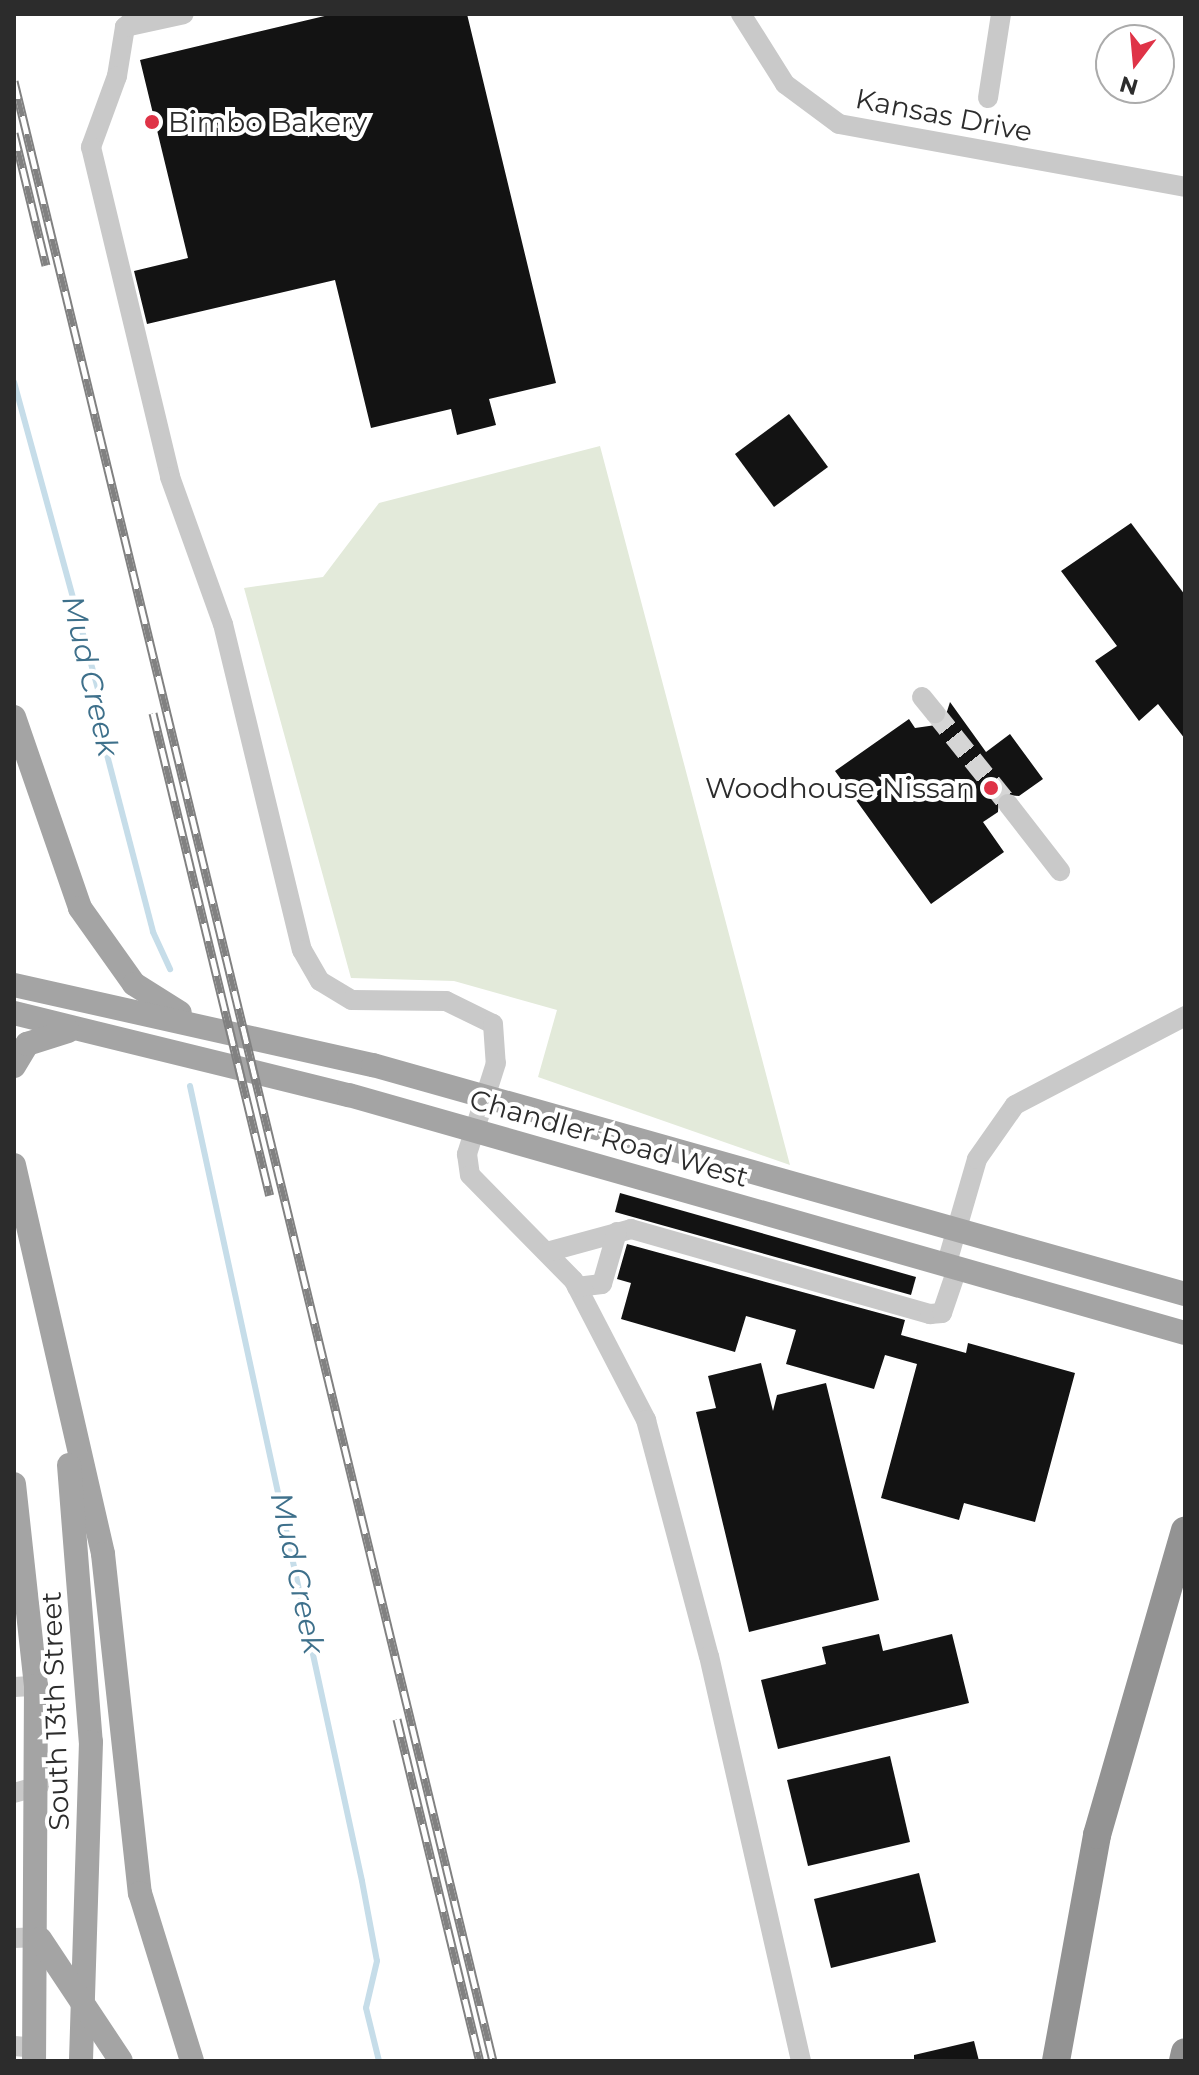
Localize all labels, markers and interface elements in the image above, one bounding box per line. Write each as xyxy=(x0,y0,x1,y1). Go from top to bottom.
north arrow xyxy=(1095,24,1175,104)
text: N xyxy=(1117,70,1141,101)
street label: Kansas Drive xyxy=(853,81,1035,149)
place label: Bimbo Bakery xyxy=(168,105,367,139)
marker: Bimbo Bakery xyxy=(143,113,161,131)
water label: Mud Creek xyxy=(54,592,126,760)
place label: Woodhouse Nissan xyxy=(705,771,975,805)
marker: Woodhouse Nissan xyxy=(982,779,1000,797)
street label: Chandler Road West xyxy=(466,1082,752,1194)
water label: Mud Creek xyxy=(262,1489,332,1657)
street label: South 13th Street xyxy=(34,1591,76,1831)

